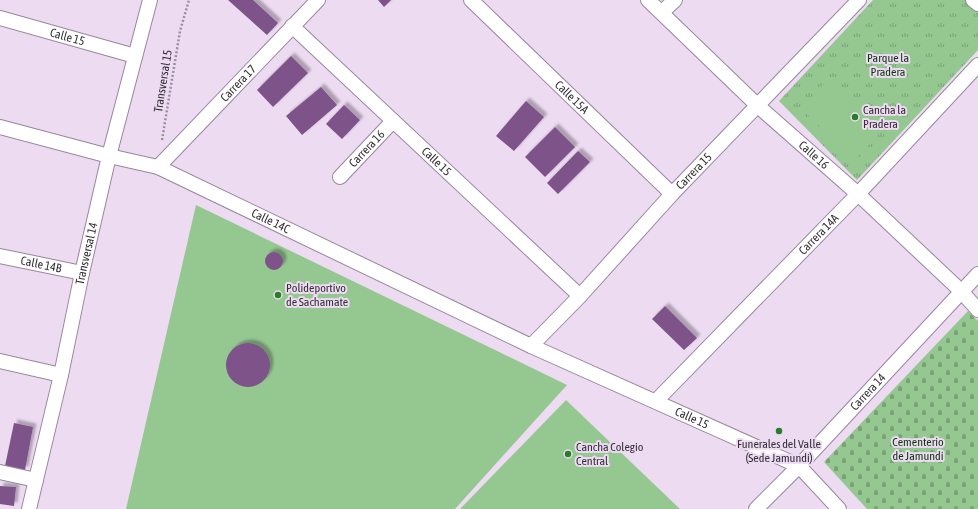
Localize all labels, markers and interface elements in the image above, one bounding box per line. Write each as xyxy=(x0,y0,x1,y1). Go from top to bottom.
street label: Calle 15 xyxy=(48,25,86,49)
street label: Transversal 15 xyxy=(151,49,175,113)
park label: Parque la Pradera xyxy=(867,51,909,79)
street label: Carrera 17 xyxy=(217,62,259,104)
street label: Calle 15A xyxy=(552,78,592,117)
place label: Cancha la Pradera xyxy=(863,103,906,131)
marker: Cancha la Pradera xyxy=(850,112,860,122)
street label: Carrera 16 xyxy=(346,127,388,170)
street label: Calle 16 xyxy=(796,138,832,172)
street label: Calle 15 xyxy=(419,144,454,179)
street label: Carrera 15 xyxy=(673,150,715,192)
street label: Calle 14C xyxy=(249,206,293,237)
street label: Carrera 14A xyxy=(796,211,842,257)
street label: Transversal 14 xyxy=(73,221,101,286)
street label: Calle 14B xyxy=(19,253,63,276)
place label: Polideportivo de Sachamate xyxy=(286,281,348,309)
marker: Polideportivo de Sachamate xyxy=(273,290,283,300)
street label: Carrera 14 xyxy=(847,370,889,413)
street label: Calle 15 xyxy=(673,404,711,432)
marker: Funerales del Valle (Sede Jamundí) xyxy=(774,426,784,436)
park label: Cementerio de Jamundi xyxy=(892,435,944,463)
place label: Funerales del Valle (Sede Jamundí) xyxy=(737,437,821,465)
place label: Cancha Colegio Central xyxy=(576,440,644,468)
marker: Cancha Colegio Central xyxy=(563,449,573,459)

